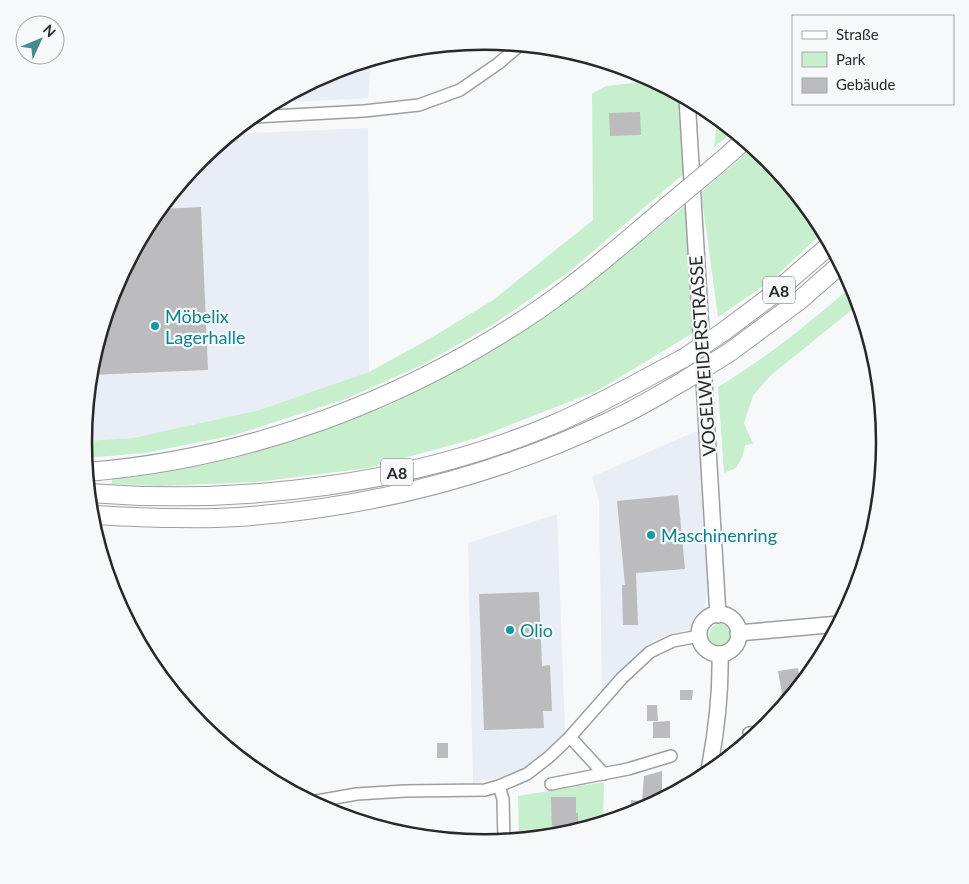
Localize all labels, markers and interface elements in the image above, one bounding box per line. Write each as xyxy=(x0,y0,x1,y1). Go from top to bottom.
north arrow xyxy=(15,15,65,65)
legend xyxy=(792,15,954,105)
text: N xyxy=(40,21,60,40)
text: Straße xyxy=(836,25,879,43)
text: Park xyxy=(836,50,866,68)
text: Gebäude xyxy=(836,75,895,93)
street label: VOGELWEIDERSTRASSE xyxy=(684,255,720,457)
road number: A8 xyxy=(763,276,795,304)
place label: Möbelix Lagerhalle xyxy=(165,305,245,348)
marker: Möbelix Lagerhalle xyxy=(149,320,161,332)
road number: A8 xyxy=(381,458,413,486)
place label: Maschinenring xyxy=(661,524,777,546)
marker: Maschinenring xyxy=(645,529,657,541)
place label: Olio xyxy=(520,619,553,641)
marker: Olio xyxy=(504,624,516,636)

